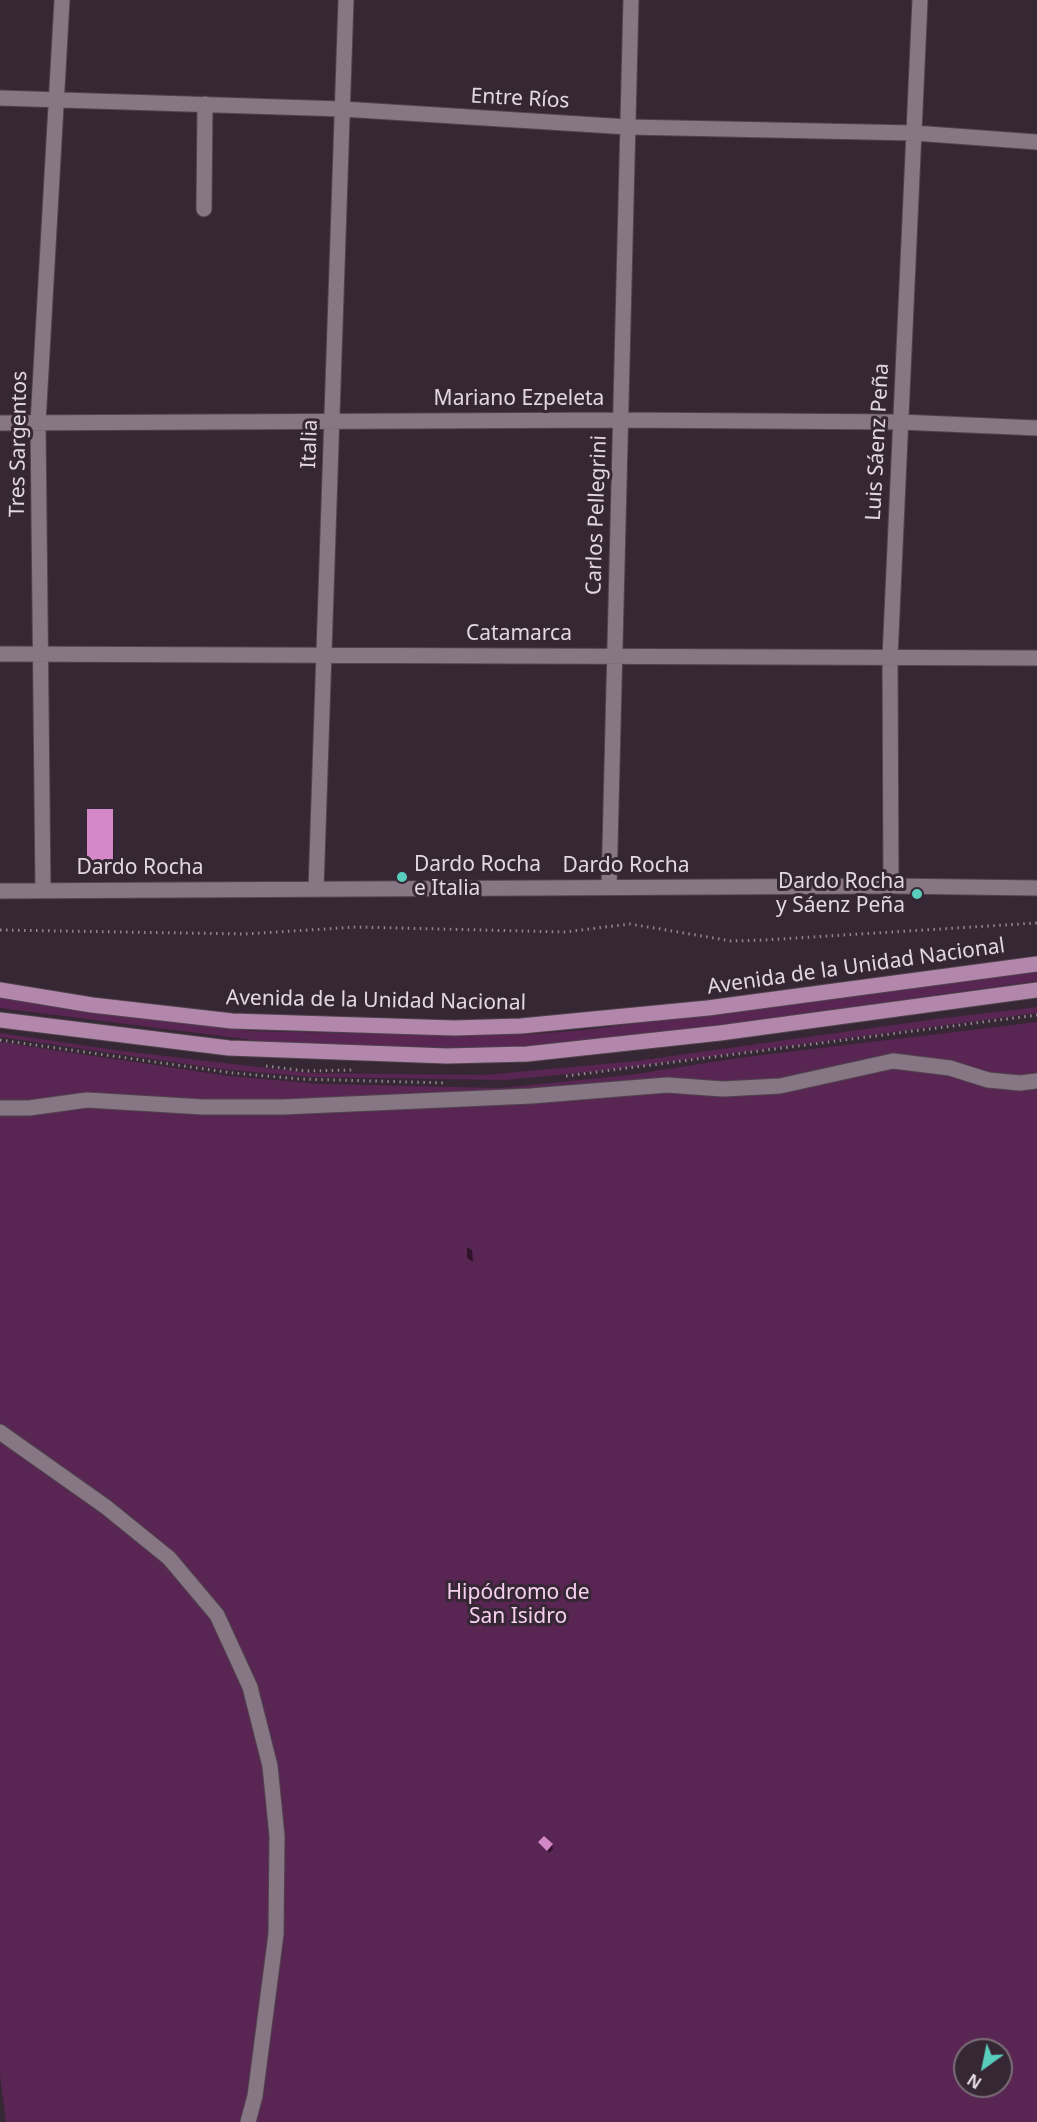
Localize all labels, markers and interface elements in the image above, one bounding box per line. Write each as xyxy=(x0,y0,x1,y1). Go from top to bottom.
street label: Entre Ríos xyxy=(470,84,570,114)
street label: Luis Sáenz Peña xyxy=(861,363,895,521)
street label: Tres Sargentos xyxy=(5,371,33,517)
street label: Mariano Ezpeleta xyxy=(434,386,604,412)
street label: Italia xyxy=(297,419,323,469)
street label: Carlos Pellegrini xyxy=(582,435,612,595)
street label: Catamarca xyxy=(466,621,572,647)
place label: Dardo Rocha e Italia xyxy=(414,852,541,902)
street label: Dardo Rocha xyxy=(562,853,690,879)
street label: Dardo Rocha xyxy=(76,855,204,881)
place label: Dardo Rocha y Sáenz Peña xyxy=(776,869,905,919)
marker: Dardo Rocha e Italia xyxy=(395,870,409,884)
marker: Dardo Rocha y Sáenz Peña xyxy=(910,887,924,901)
street label: Avenida de la Unidad Nacional xyxy=(706,934,1006,1000)
street label: Avenida de la Unidad Nacional xyxy=(226,986,526,1016)
park label: Hipódromo de San Isidro xyxy=(446,1580,590,1630)
north arrow xyxy=(953,2038,1013,2098)
text: N xyxy=(963,2069,986,2094)

